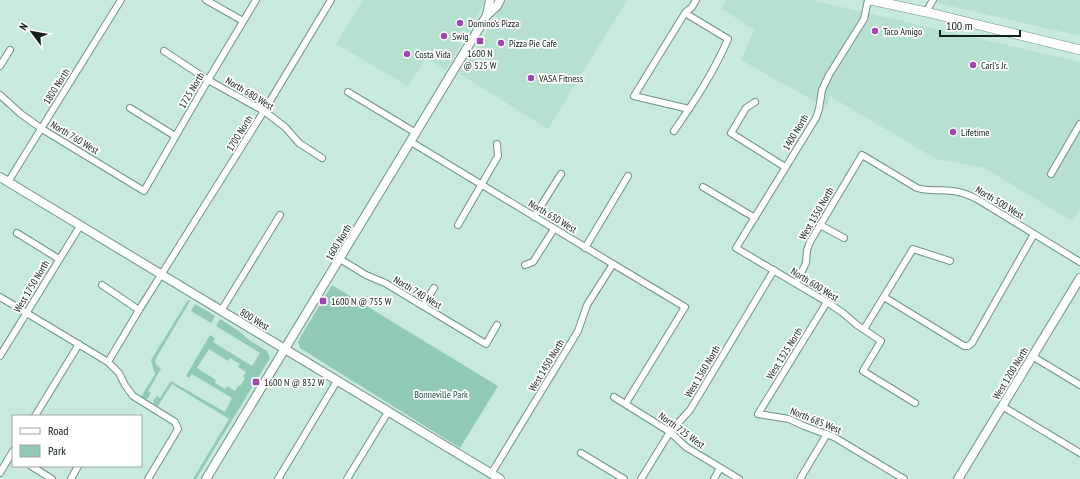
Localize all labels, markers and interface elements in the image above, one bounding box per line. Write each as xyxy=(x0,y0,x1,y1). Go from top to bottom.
north arrow xyxy=(12,12,52,52)
scale bar xyxy=(940,12,1020,38)
place label: Domino's Pizza xyxy=(468,17,519,30)
marker: Domino's Pizza xyxy=(455,18,465,28)
text: 100 m xyxy=(946,18,973,33)
text: N xyxy=(16,20,31,33)
place label: Taco Amigo xyxy=(883,25,922,38)
marker: Taco Amigo xyxy=(870,26,880,36)
place label: Swig xyxy=(452,30,469,43)
marker: Swig xyxy=(439,31,449,41)
marker: 1600 N @ 525 W xyxy=(475,36,485,46)
place label: Pizza Pie Cafe xyxy=(509,37,557,50)
marker: Pizza Pie Cafe xyxy=(496,38,506,48)
place label: 1600 N @ 525 W xyxy=(464,47,497,72)
place label: Costa Vida xyxy=(415,48,451,61)
marker: Costa Vida xyxy=(402,49,412,59)
place label: Carl's Jr. xyxy=(981,59,1008,72)
marker: Carl's Jr. xyxy=(968,60,978,70)
street label: 1800 North xyxy=(40,66,73,107)
street label: 1725 North xyxy=(176,70,207,111)
place label: VASA Fitness xyxy=(538,72,584,85)
marker: VASA Fitness xyxy=(526,73,536,83)
street label: North 680 West xyxy=(223,74,276,113)
street label: 1400 North xyxy=(780,112,811,153)
street label: 1700 North xyxy=(223,113,256,154)
street label: North 760 West xyxy=(48,118,101,157)
place label: Lifetime xyxy=(961,126,990,139)
marker: Lifetime xyxy=(948,127,958,137)
street label: North 500 West xyxy=(973,183,1026,222)
street label: West 1350 North xyxy=(796,185,837,242)
street label: North 650 West xyxy=(526,197,579,236)
street label: 1600 North xyxy=(323,222,354,263)
street label: West 1750 North xyxy=(11,258,52,315)
street label: North 600 West xyxy=(788,265,841,304)
street label: North 740 West xyxy=(391,273,444,312)
place label: 1600 N @ 755 W xyxy=(331,295,392,308)
marker: 1600 N @ 755 W xyxy=(318,296,328,306)
street label: 800 West xyxy=(238,306,272,333)
street label: West 1325 North xyxy=(763,325,805,382)
street label: West 1450 North xyxy=(526,337,567,394)
street label: West 1360 North xyxy=(682,343,723,400)
street label: West 1200 North xyxy=(990,345,1031,402)
place label: 1600 N @ 832 W xyxy=(264,376,325,389)
marker: 1600 N @ 832 W xyxy=(251,377,261,387)
park label: Bonneville Park xyxy=(414,388,468,401)
street label: North 685 West xyxy=(788,404,844,437)
street label: North 725 West xyxy=(656,409,708,452)
legend xyxy=(12,415,142,467)
text: Road xyxy=(48,423,68,438)
text: Park xyxy=(48,443,66,458)

